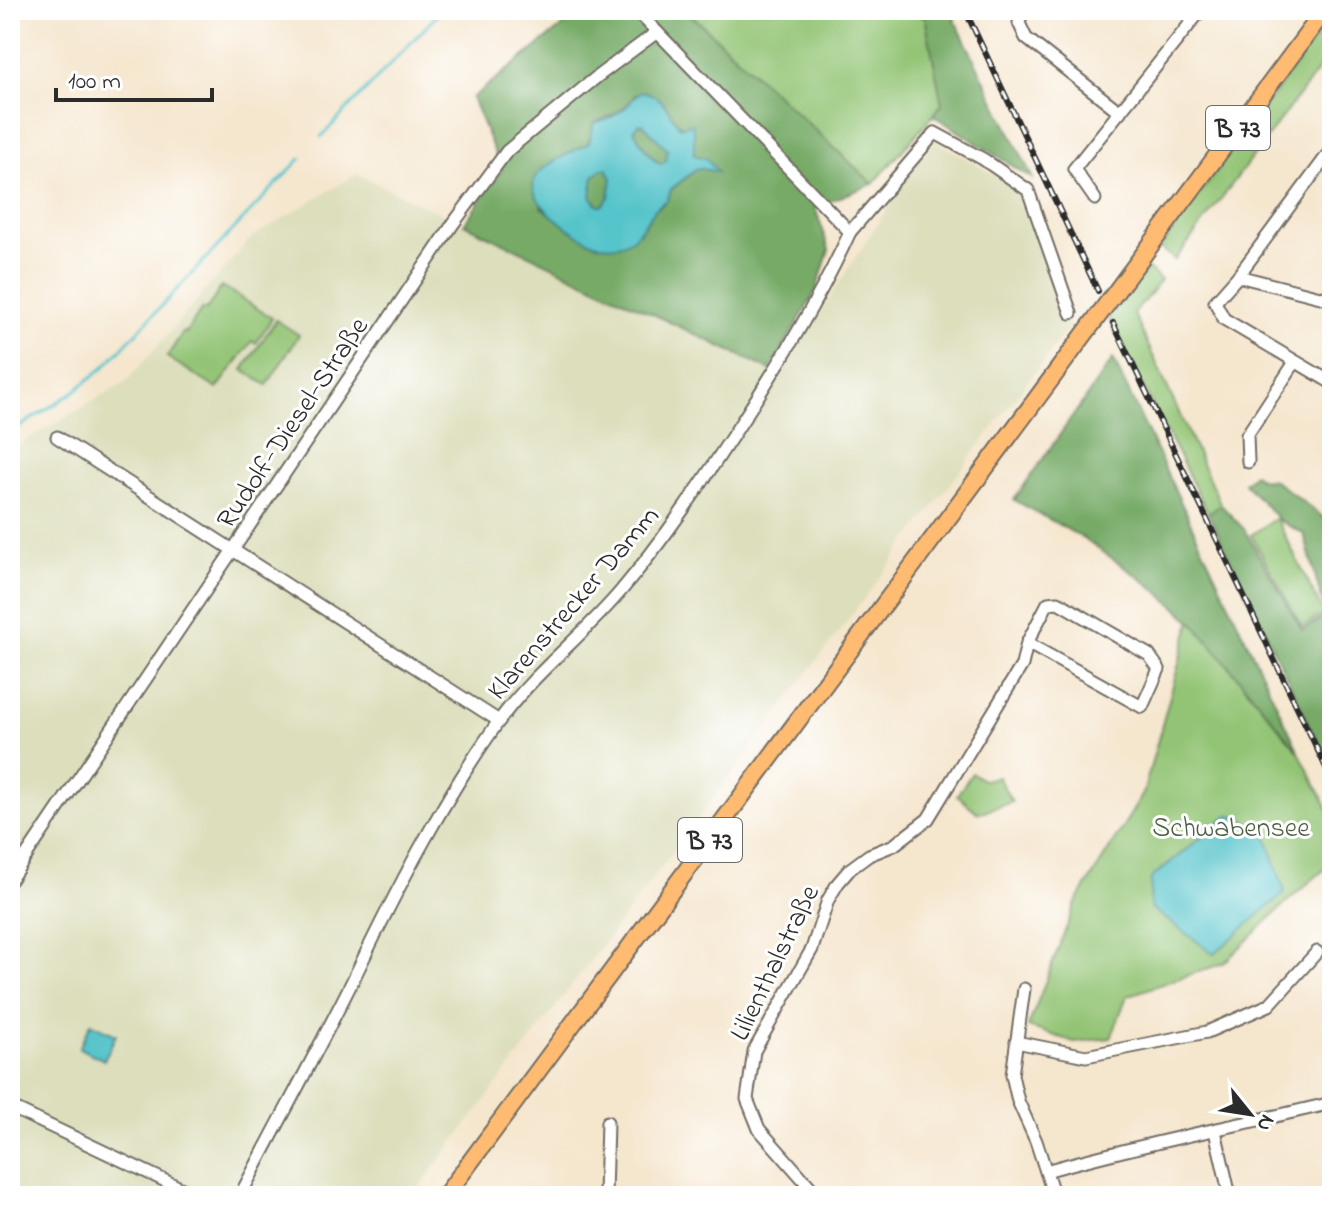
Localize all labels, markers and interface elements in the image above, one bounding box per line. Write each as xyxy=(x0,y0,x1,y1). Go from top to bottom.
scale bar xyxy=(56,52,212,102)
text: 100 m xyxy=(68,65,121,100)
road number: B 73 xyxy=(1206,106,1270,150)
street label: Rudolf-Diesel-Straße xyxy=(208,309,380,538)
street label: Klarenstrecker Damm xyxy=(479,498,671,710)
park label: Schwabensee xyxy=(1152,809,1310,850)
road number: B 73 xyxy=(678,818,742,862)
street label: Lilienthalstraße xyxy=(721,878,832,1048)
north arrow xyxy=(1210,1074,1290,1154)
text: N xyxy=(1247,1108,1282,1137)

